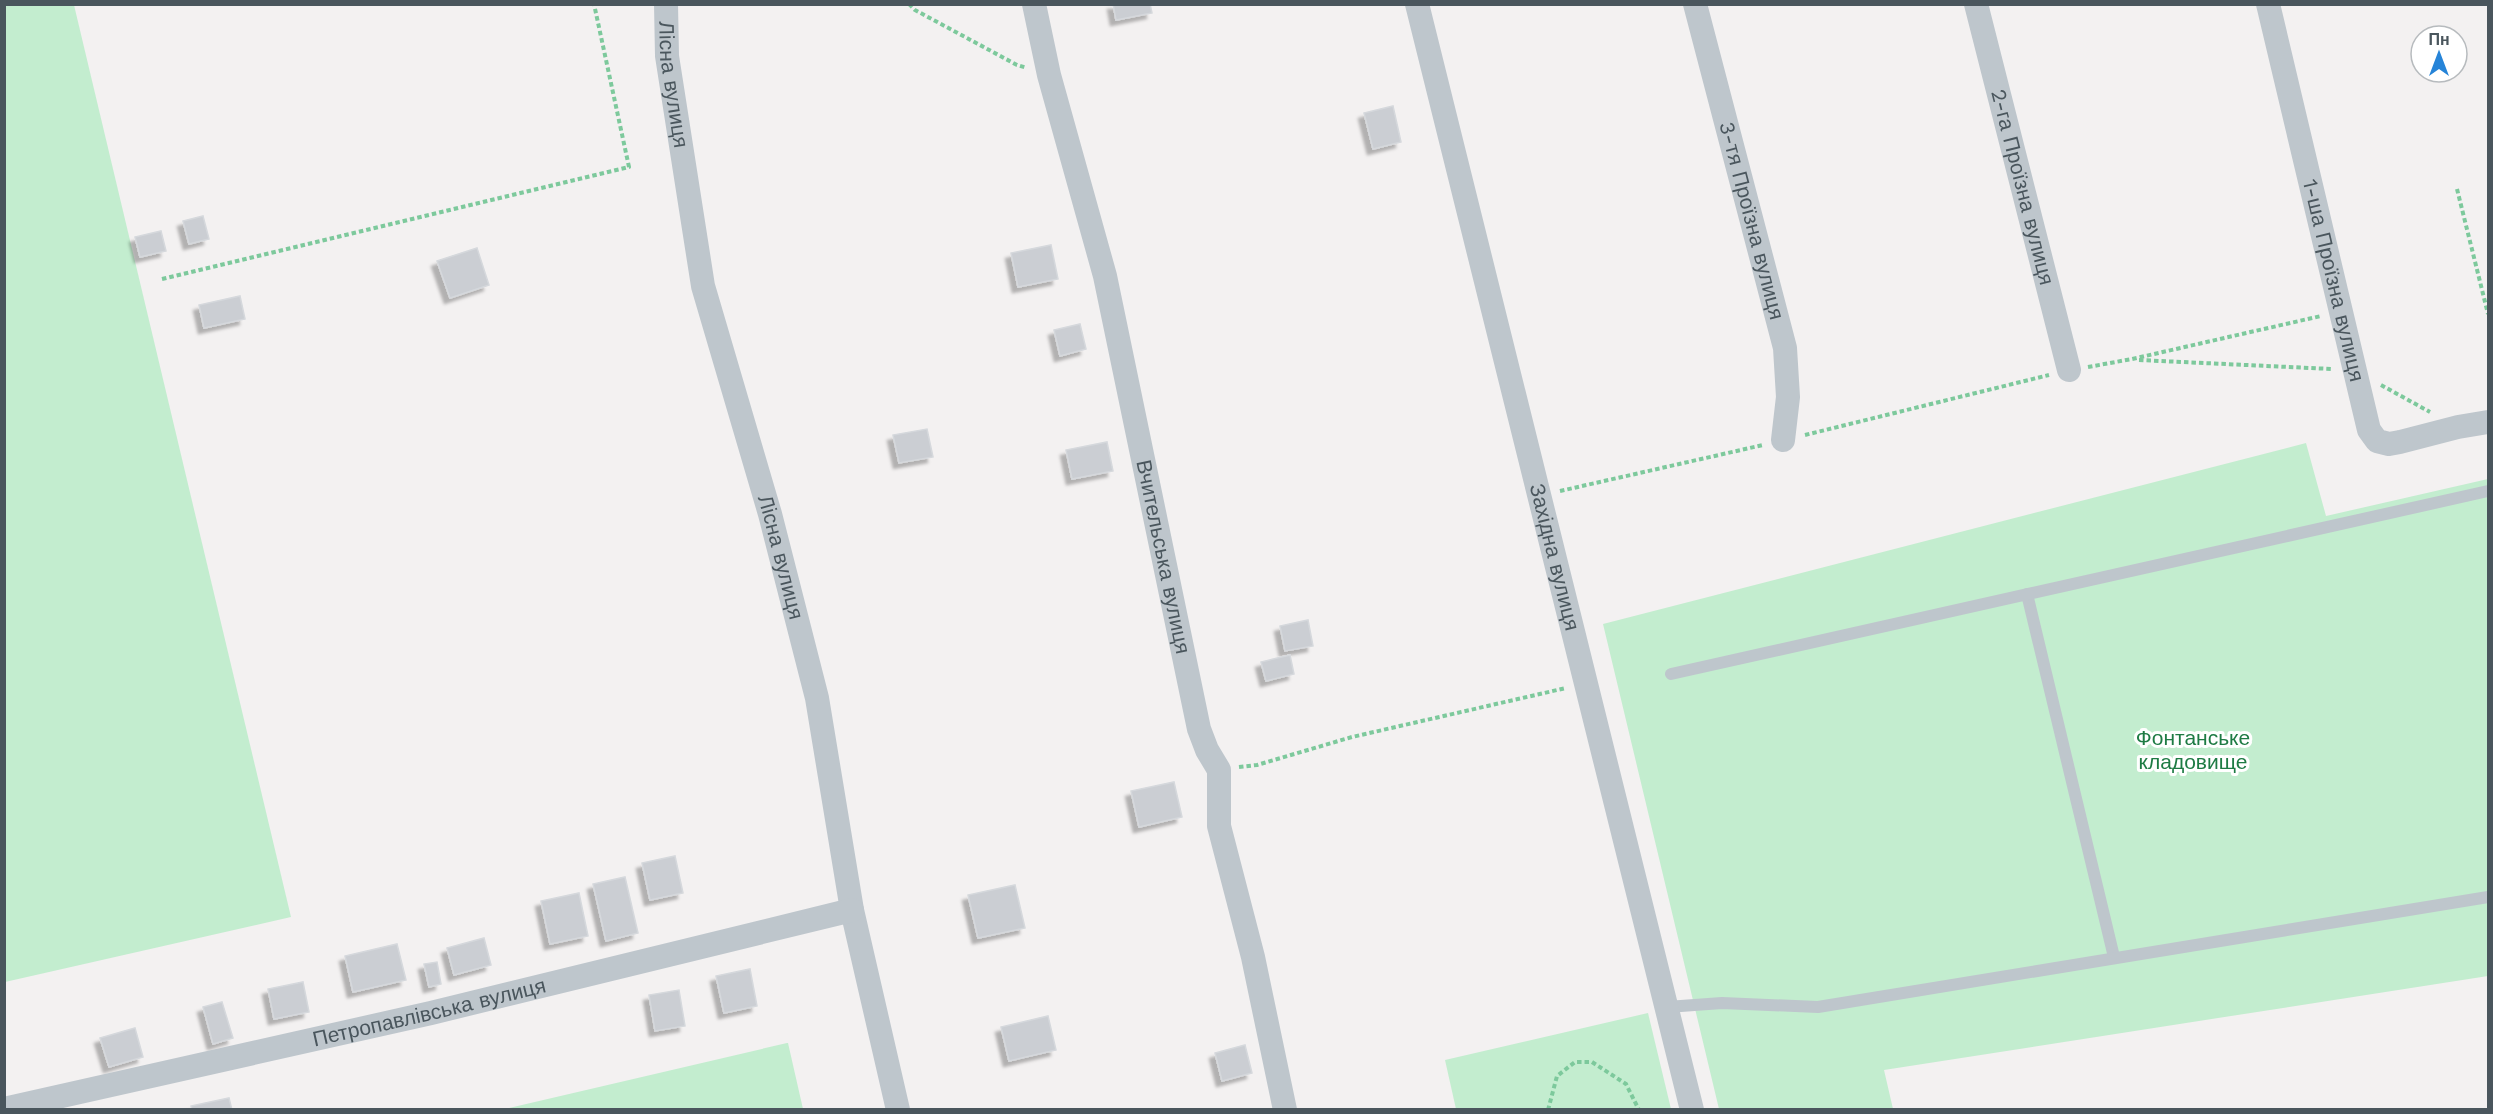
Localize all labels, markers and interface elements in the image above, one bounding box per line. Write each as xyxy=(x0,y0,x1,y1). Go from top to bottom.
street label: Лісна вулиця xyxy=(654,21,694,150)
north arrow xyxy=(2409,24,2469,84)
text: Пн xyxy=(2428,30,2450,49)
street label: 2-га Проїзна вулиця xyxy=(1986,86,2060,288)
street label: 3-тя Проїзна вулиця xyxy=(1714,119,1790,322)
street label: 1-ша Проїзна вулиця xyxy=(2298,177,2370,384)
street label: Вчительська вулиця xyxy=(1131,457,1196,656)
street label: Західна вулиця xyxy=(1525,481,1585,633)
street label: Лісна вулиця xyxy=(753,492,809,622)
park label: Фонтанське кладовище xyxy=(2136,725,2250,774)
street label: Петропавлівська вулиця xyxy=(310,972,548,1051)

